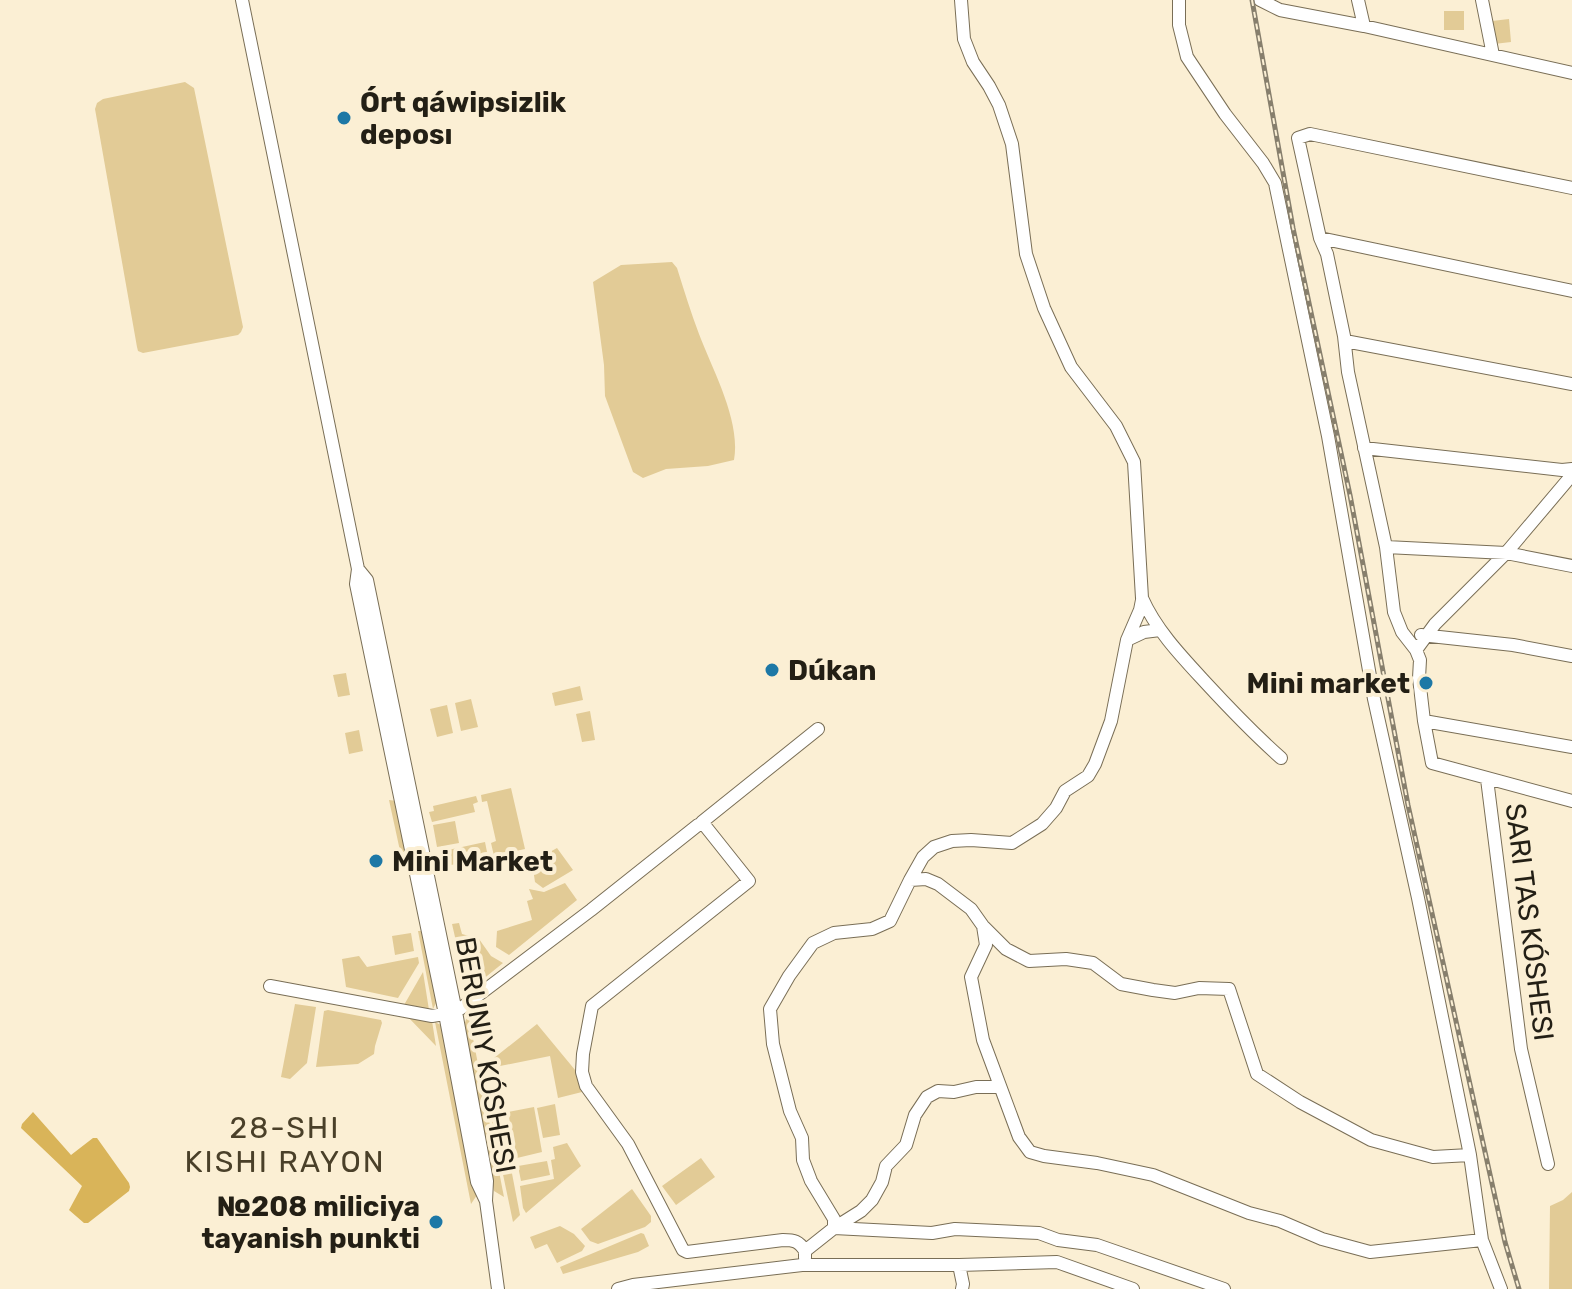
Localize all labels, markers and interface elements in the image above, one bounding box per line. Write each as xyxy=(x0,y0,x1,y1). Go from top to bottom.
place label: Órt qáwipsizlik deposı xyxy=(360,86,567,151)
marker: Órt qáwipsizlik deposı xyxy=(335,109,353,127)
place label: Dúkan xyxy=(788,654,877,687)
marker: Dúkan xyxy=(763,661,781,679)
place label: Mini market xyxy=(1247,667,1410,700)
marker: Mini market xyxy=(1417,674,1435,692)
street label: SARI TAS KÓSHESI xyxy=(1499,801,1560,1043)
place label: Mini Market xyxy=(392,845,553,878)
marker: Mini Market xyxy=(367,852,385,870)
street label: BERUNIY KÓSHESI xyxy=(448,934,523,1176)
district label: 28-SHI KISHI RAYON xyxy=(184,1110,386,1180)
place label: №208 miliciya tayanish punkti xyxy=(202,1190,420,1255)
marker: №208 miliciya tayanish punkti xyxy=(427,1213,445,1231)

